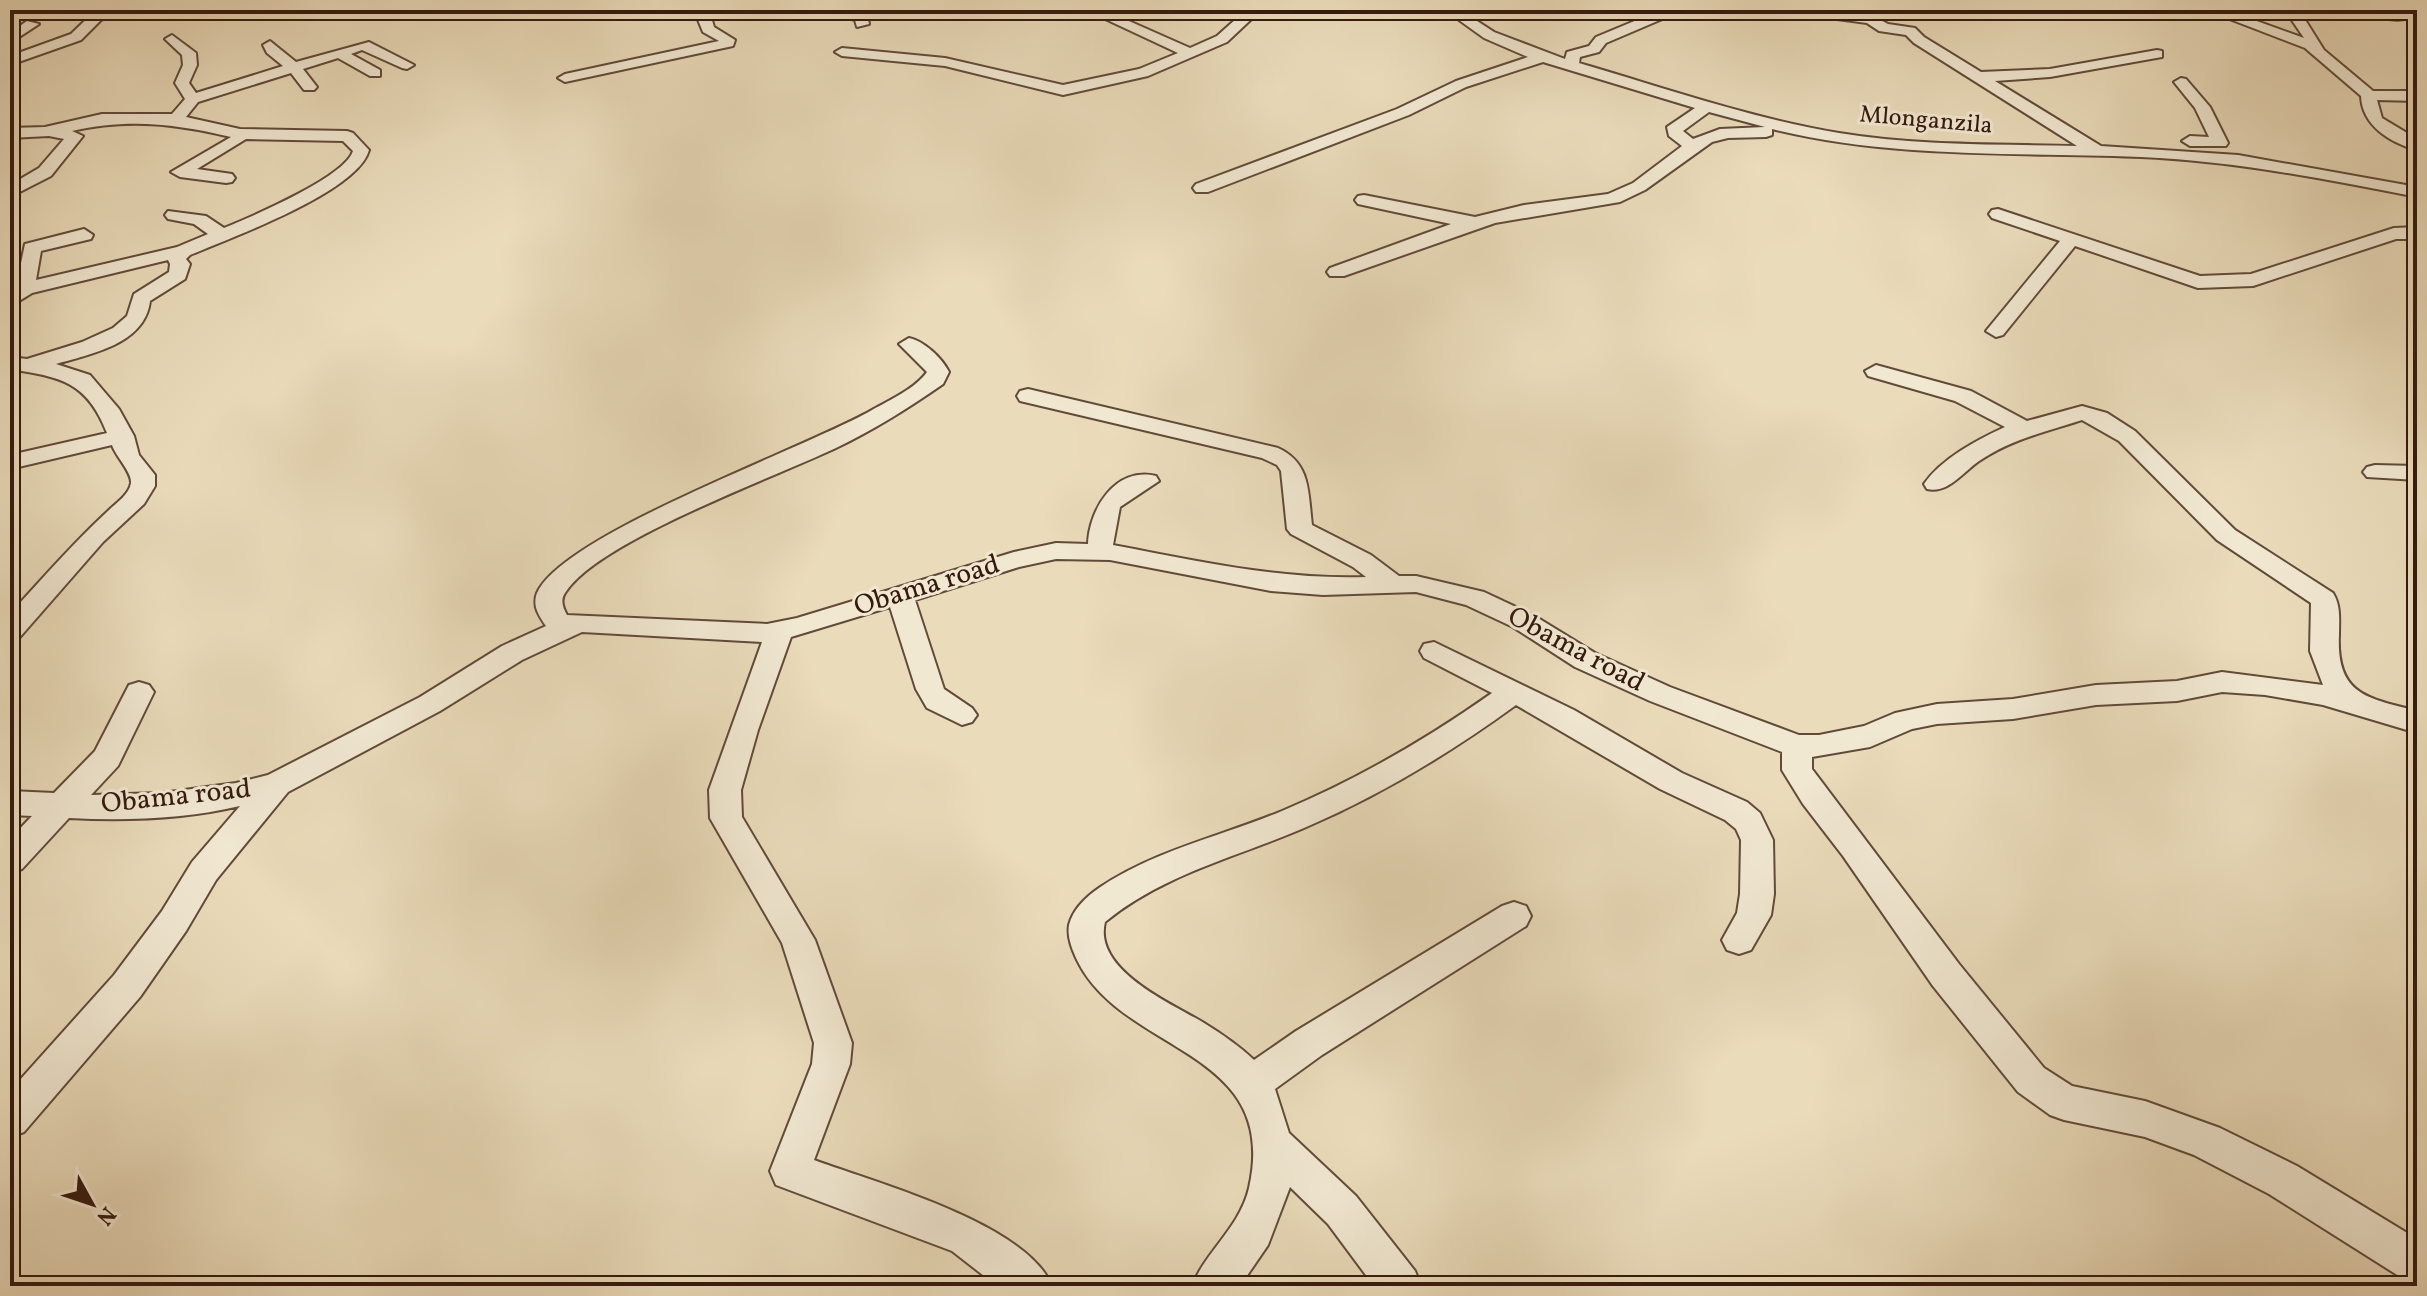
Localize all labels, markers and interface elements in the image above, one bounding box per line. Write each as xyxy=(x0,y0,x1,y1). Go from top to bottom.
street label: Mlonganzila xyxy=(1858,98,1994,144)
street label: Obama road xyxy=(849,545,1005,627)
street label: Obama road xyxy=(1500,597,1652,703)
street label: Obama road xyxy=(99,770,253,824)
north arrow xyxy=(52,1164,132,1244)
text: N xyxy=(88,1199,122,1231)

